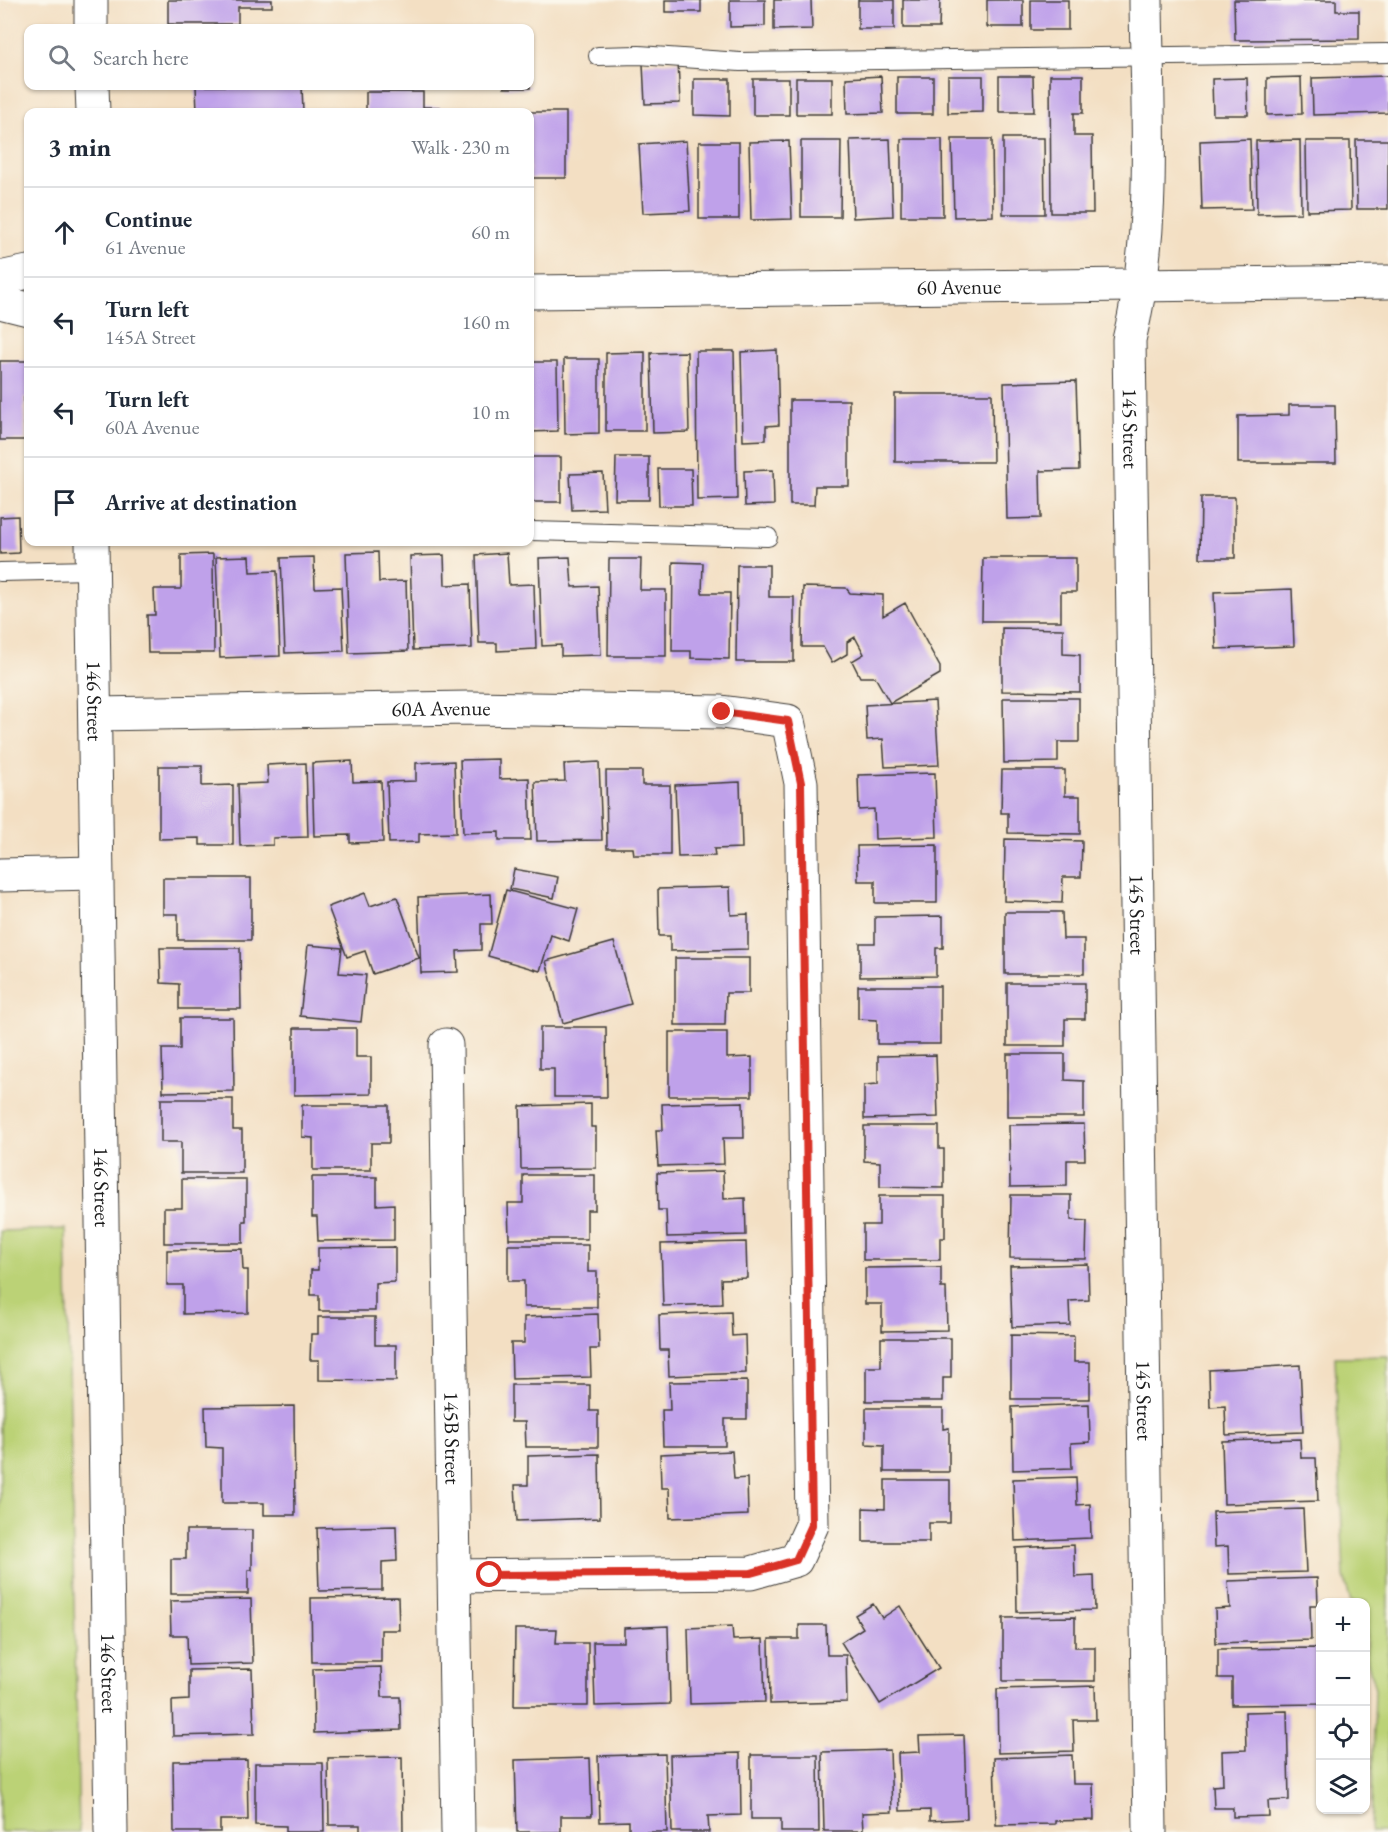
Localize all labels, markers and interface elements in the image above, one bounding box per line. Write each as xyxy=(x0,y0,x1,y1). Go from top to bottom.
search box xyxy=(24,24,534,90)
icon: search xyxy=(45,41,78,74)
text: Search here xyxy=(93,43,188,72)
text: 3 min xyxy=(48,130,111,164)
text: Walk · 230 m xyxy=(411,134,510,160)
text: Continue xyxy=(105,205,192,234)
icon: ahead xyxy=(48,216,81,249)
text: 60 m xyxy=(471,219,510,245)
text: 61 Avenue xyxy=(105,234,186,260)
street label: 60 Avenue xyxy=(916,273,1001,300)
text: Turn left xyxy=(105,295,189,324)
icon: left xyxy=(48,306,81,339)
text: 160 m xyxy=(462,309,510,335)
text: 145A Street xyxy=(105,324,196,350)
text: Turn left xyxy=(105,385,189,414)
street label: 145 Street xyxy=(1117,388,1145,469)
icon: left xyxy=(48,396,81,429)
text: 10 m xyxy=(471,399,510,425)
text: 60A Avenue xyxy=(105,414,199,440)
icon: arrive xyxy=(48,486,81,519)
text: Arrive at destination xyxy=(105,488,297,517)
street label: 146 Street xyxy=(81,660,109,742)
street label: 60A Avenue xyxy=(391,694,491,722)
route end xyxy=(708,698,734,724)
street label: 145 Street xyxy=(1124,874,1152,955)
street label: 146 Street xyxy=(88,1146,116,1228)
street label: 145 Street xyxy=(1130,1360,1158,1441)
street label: 145B Street xyxy=(438,1391,467,1485)
route start xyxy=(476,1561,502,1587)
map controls xyxy=(1316,1598,1370,1814)
button: + xyxy=(1316,1598,1370,1652)
street label: 146 Street xyxy=(95,1632,123,1714)
button: − xyxy=(1316,1652,1370,1706)
button: locate xyxy=(1316,1706,1370,1760)
button: layers xyxy=(1316,1760,1370,1814)

